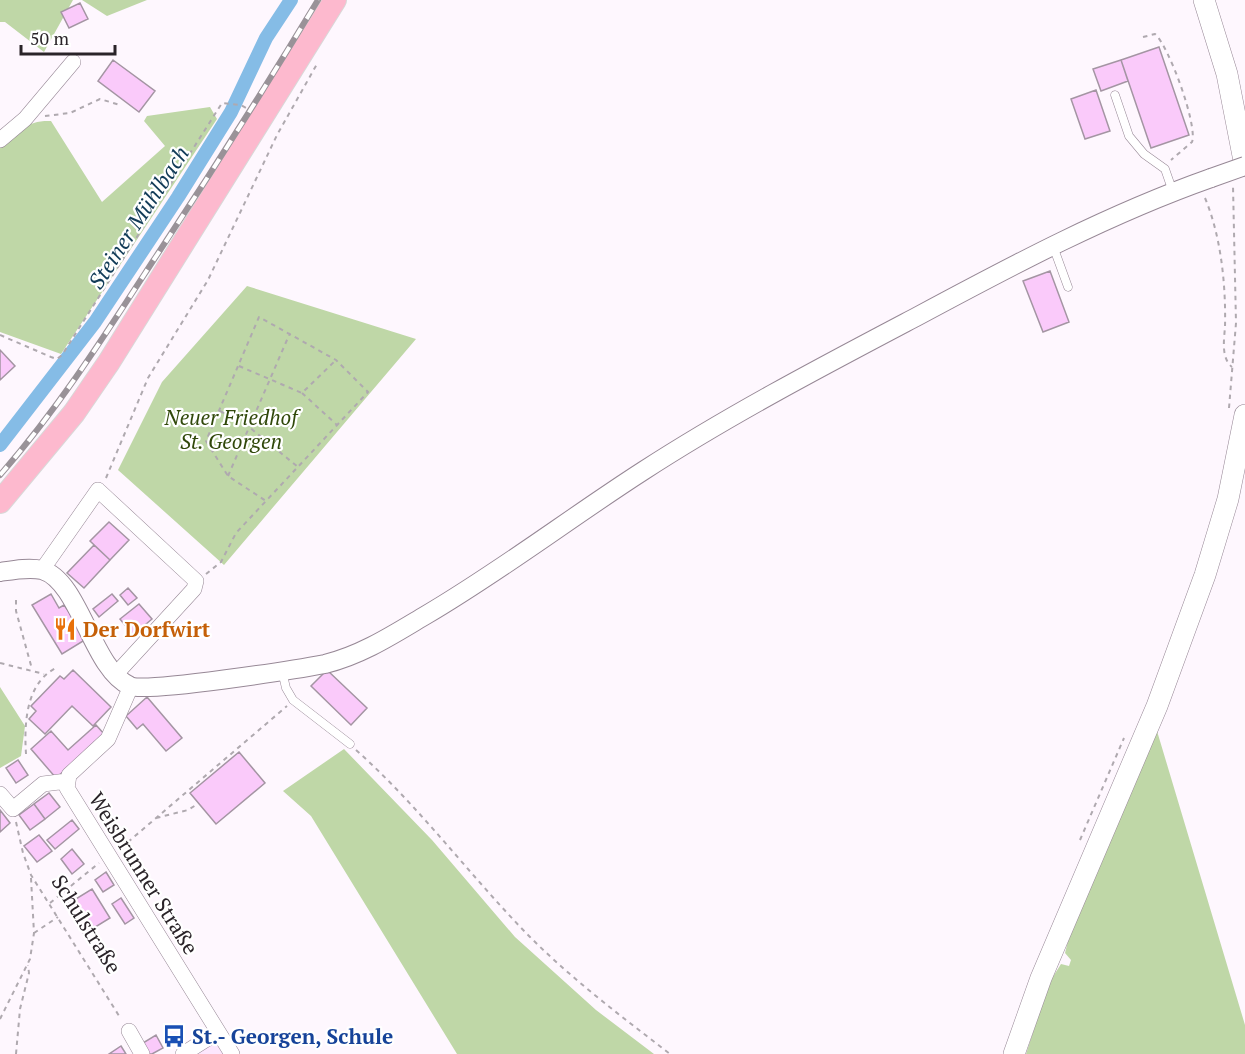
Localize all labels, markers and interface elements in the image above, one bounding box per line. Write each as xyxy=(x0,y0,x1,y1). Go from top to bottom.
scale bar xyxy=(21,18,116,56)
text: 50 m xyxy=(30,26,70,50)
water label: Steiner Mühlbach xyxy=(81,140,195,294)
park label: Neuer Friedhof St. Georgen xyxy=(163,403,301,455)
place label: Der Dorfwirt xyxy=(83,615,211,643)
restaurant icon: Der Dorfwirt xyxy=(52,616,78,642)
street label: Weisbrunner Straße xyxy=(83,787,205,959)
street label: Schulstraße xyxy=(46,869,128,979)
place label: St.- Georgen, Schule xyxy=(192,1022,393,1050)
bus stop icon: St.- Georgen, Schule xyxy=(161,1023,187,1049)

